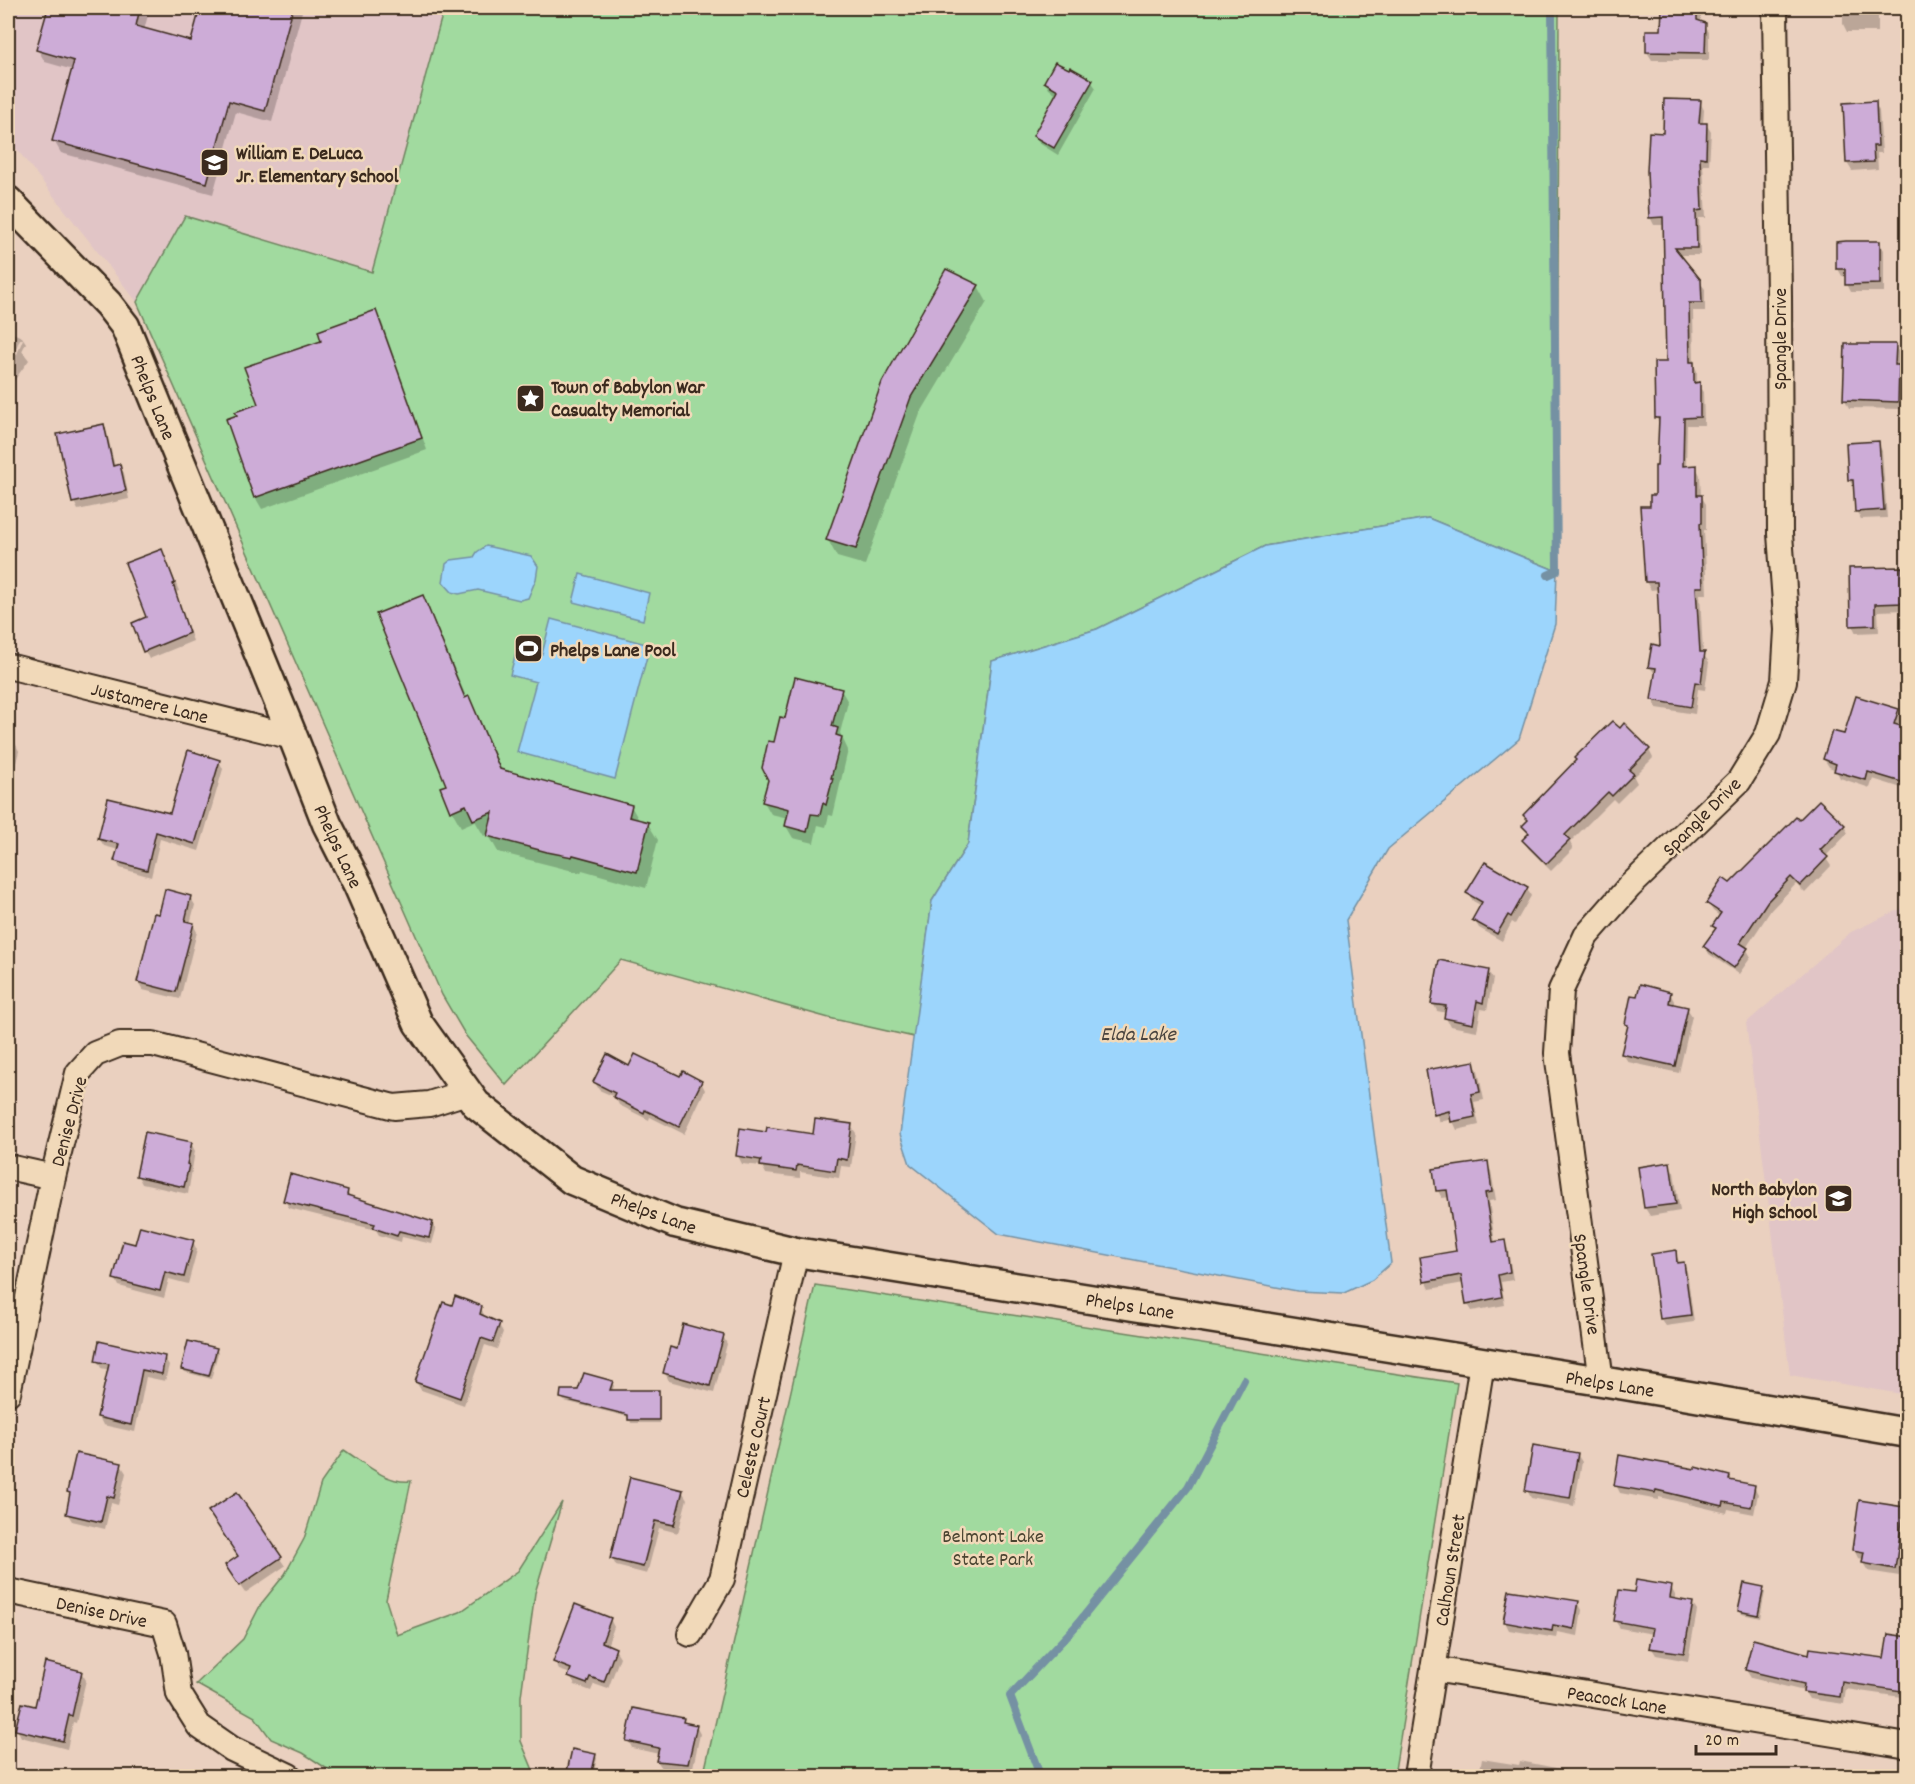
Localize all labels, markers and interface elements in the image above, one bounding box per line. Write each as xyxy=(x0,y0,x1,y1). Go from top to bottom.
place label: William E. DeLuca Jr. Elementary School xyxy=(236,141,399,192)
school or university icon: William E. DeLuca Jr. Elementary School xyxy=(199,147,231,179)
street label: Spangle Drive xyxy=(1768,288,1796,390)
street label: Phelps Lane xyxy=(121,351,181,445)
place label: Town of Babylon War Casualty Memorial xyxy=(551,375,705,426)
place icon: Town of Babylon War Casualty Memorial xyxy=(514,382,546,414)
sports icon: Phelps Lane Pool xyxy=(513,633,545,665)
place label: Phelps Lane Pool xyxy=(550,638,676,666)
street label: Justamere Lane xyxy=(88,677,211,733)
street label: Spangle Drive xyxy=(1657,772,1749,864)
street label: Phelps Lane xyxy=(305,801,368,894)
water label: Elda Lake xyxy=(1100,1021,1177,1051)
street label: Denise Drive xyxy=(45,1073,96,1170)
place label: North Babylon High School xyxy=(1711,1177,1817,1228)
school or university icon: North Babylon High School xyxy=(1822,1183,1854,1215)
street label: Phelps Lane xyxy=(606,1186,700,1243)
street label: Spangle Drive xyxy=(1564,1232,1606,1337)
street label: Phelps Lane xyxy=(1083,1287,1176,1329)
street label: Phelps Lane xyxy=(1563,1365,1656,1407)
street label: Celeste Court xyxy=(730,1394,780,1501)
street label: Calhoun Street xyxy=(1429,1512,1475,1629)
park label: Belmont Lake State Park xyxy=(942,1524,1044,1575)
street label: Denise Drive xyxy=(53,1591,150,1637)
street label: Peacock Lane xyxy=(1565,1680,1669,1724)
scale bar xyxy=(1696,1718,1776,1756)
text: 20 m xyxy=(1705,1729,1739,1754)

